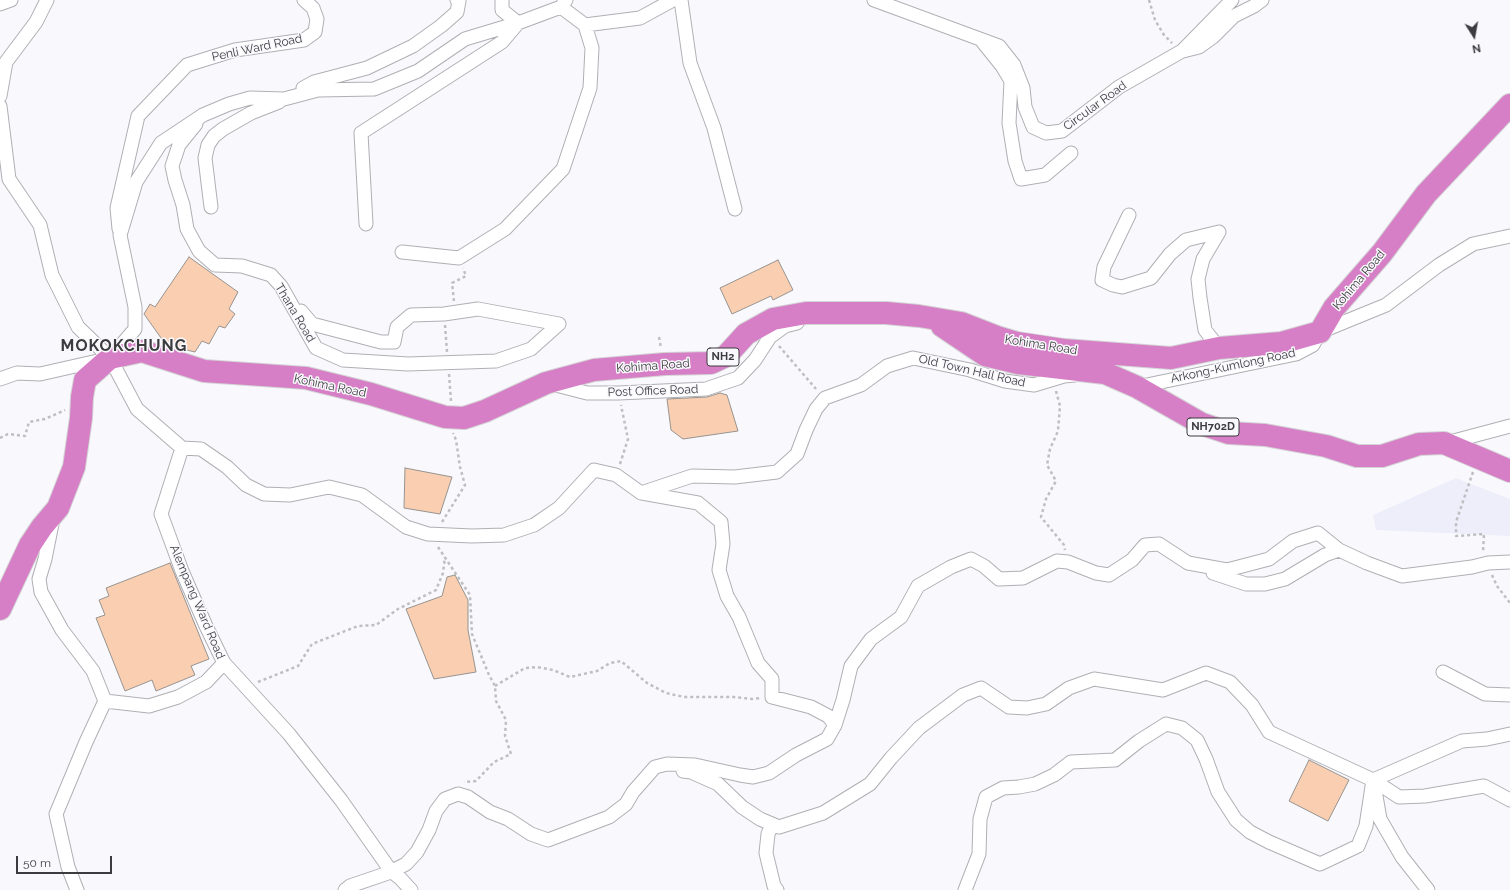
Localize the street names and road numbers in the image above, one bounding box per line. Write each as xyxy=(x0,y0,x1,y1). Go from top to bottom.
street label: Penli Ward Road xyxy=(210,31,304,65)
street label: Circular Road xyxy=(1061,78,1129,134)
street label: Kohima Road xyxy=(1330,247,1388,313)
street label: Thana Road xyxy=(272,281,318,345)
street label: Kohima Road xyxy=(1004,332,1078,358)
street label: Arkong-Kumlong Road xyxy=(1169,346,1297,386)
road number: NH2 xyxy=(707,348,739,366)
street label: Old Town Hall Road xyxy=(917,352,1027,390)
street label: Kohima Road xyxy=(616,356,690,376)
street label: Kohima Road xyxy=(293,371,367,401)
street label: Post Office Road xyxy=(607,382,699,400)
road number: NH702D xyxy=(1187,418,1239,436)
street label: Alempang Ward Road xyxy=(166,543,228,661)

